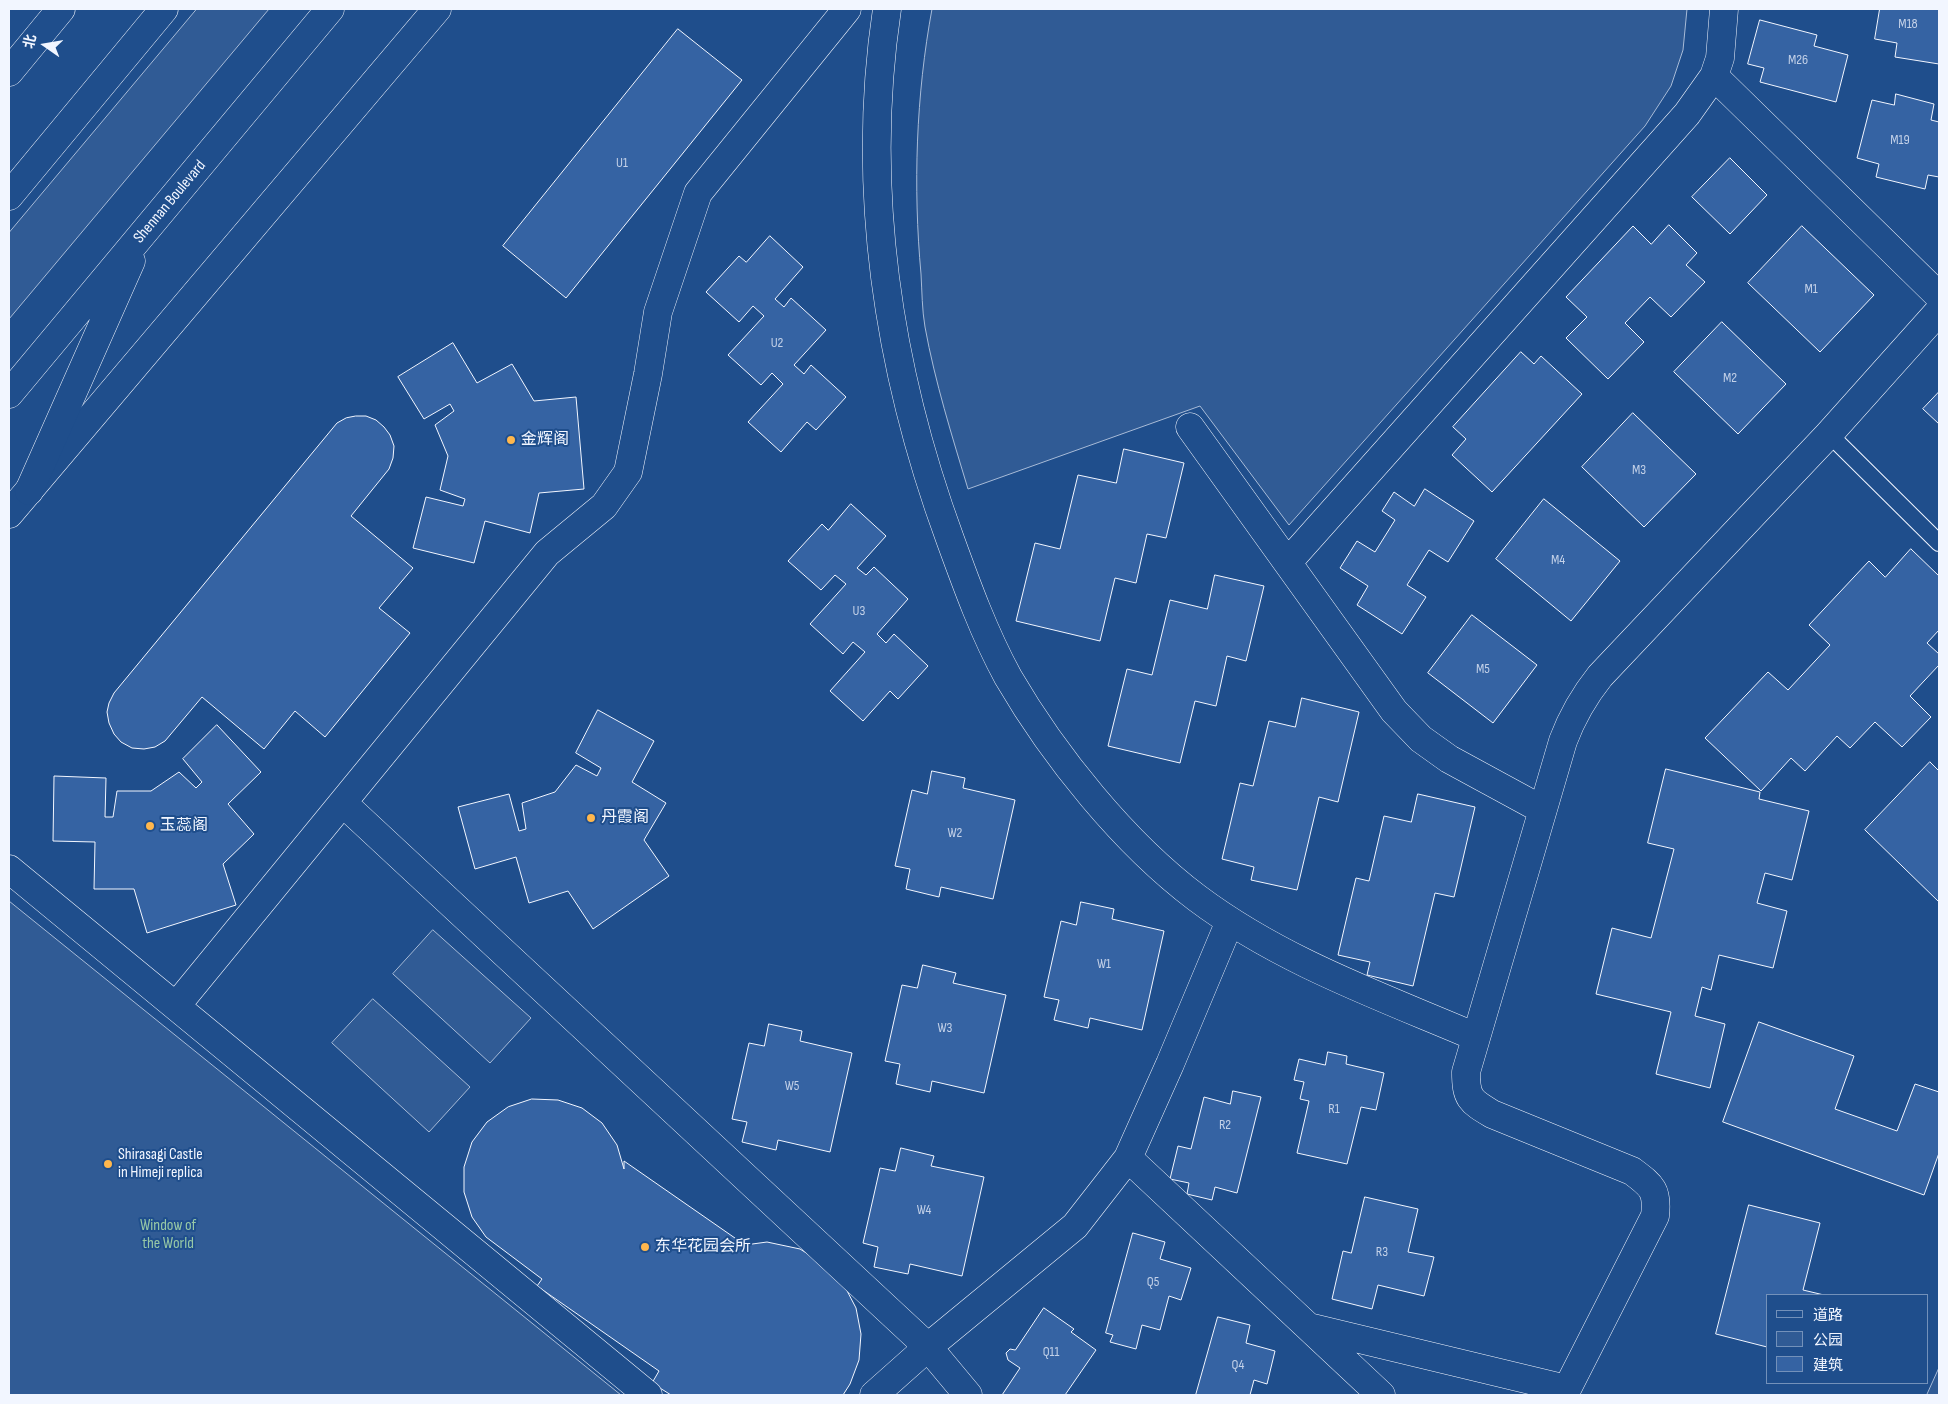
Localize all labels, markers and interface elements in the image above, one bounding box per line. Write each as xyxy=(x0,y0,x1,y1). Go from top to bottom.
house number: M18 xyxy=(1898,16,1918,32)
north arrow xyxy=(20,20,70,70)
text: 北 xyxy=(20,33,40,50)
house number: M26 xyxy=(1788,52,1808,68)
house number: M19 xyxy=(1890,132,1910,148)
house number: U1 xyxy=(616,155,628,171)
street label: Shennan Boulevard xyxy=(130,157,210,247)
house number: M1 xyxy=(1804,281,1818,297)
house number: U2 xyxy=(771,335,783,351)
house number: M2 xyxy=(1723,370,1737,386)
place label: 金辉阁 xyxy=(521,430,569,450)
marker: 金辉阁 xyxy=(505,434,517,446)
house number: M3 xyxy=(1632,462,1646,478)
house number: M4 xyxy=(1551,552,1565,568)
house number: U3 xyxy=(853,603,865,619)
house number: M5 xyxy=(1476,661,1490,677)
place label: 丹霞阁 xyxy=(601,808,649,828)
marker: 丹霞阁 xyxy=(585,812,597,824)
place label: 玉蕊阁 xyxy=(160,816,208,836)
marker: 玉蕊阁 xyxy=(144,820,156,832)
house number: W2 xyxy=(948,825,962,841)
house number: W1 xyxy=(1097,956,1111,972)
house number: W3 xyxy=(938,1020,952,1036)
house number: W5 xyxy=(785,1078,799,1094)
house number: R1 xyxy=(1328,1101,1340,1117)
house number: R2 xyxy=(1219,1117,1231,1133)
place label: Shirasagi Castle in Himeji replica xyxy=(118,1145,203,1183)
marker: Shirasagi Castle in Himeji replica xyxy=(102,1158,114,1170)
house number: W4 xyxy=(917,1202,931,1218)
park label: Window of the World xyxy=(140,1216,196,1254)
place label: 东华花园会所 xyxy=(655,1237,751,1257)
marker: 东华花园会所 xyxy=(639,1241,651,1253)
house number: R3 xyxy=(1376,1244,1388,1260)
house number: Q5 xyxy=(1147,1274,1159,1290)
legend xyxy=(1766,1294,1928,1384)
text: 道路 xyxy=(1813,1306,1843,1325)
text: 公园 xyxy=(1813,1331,1843,1350)
house number: Q11 xyxy=(1043,1344,1059,1360)
text: 建筑 xyxy=(1813,1356,1843,1375)
house number: Q4 xyxy=(1232,1357,1244,1373)

